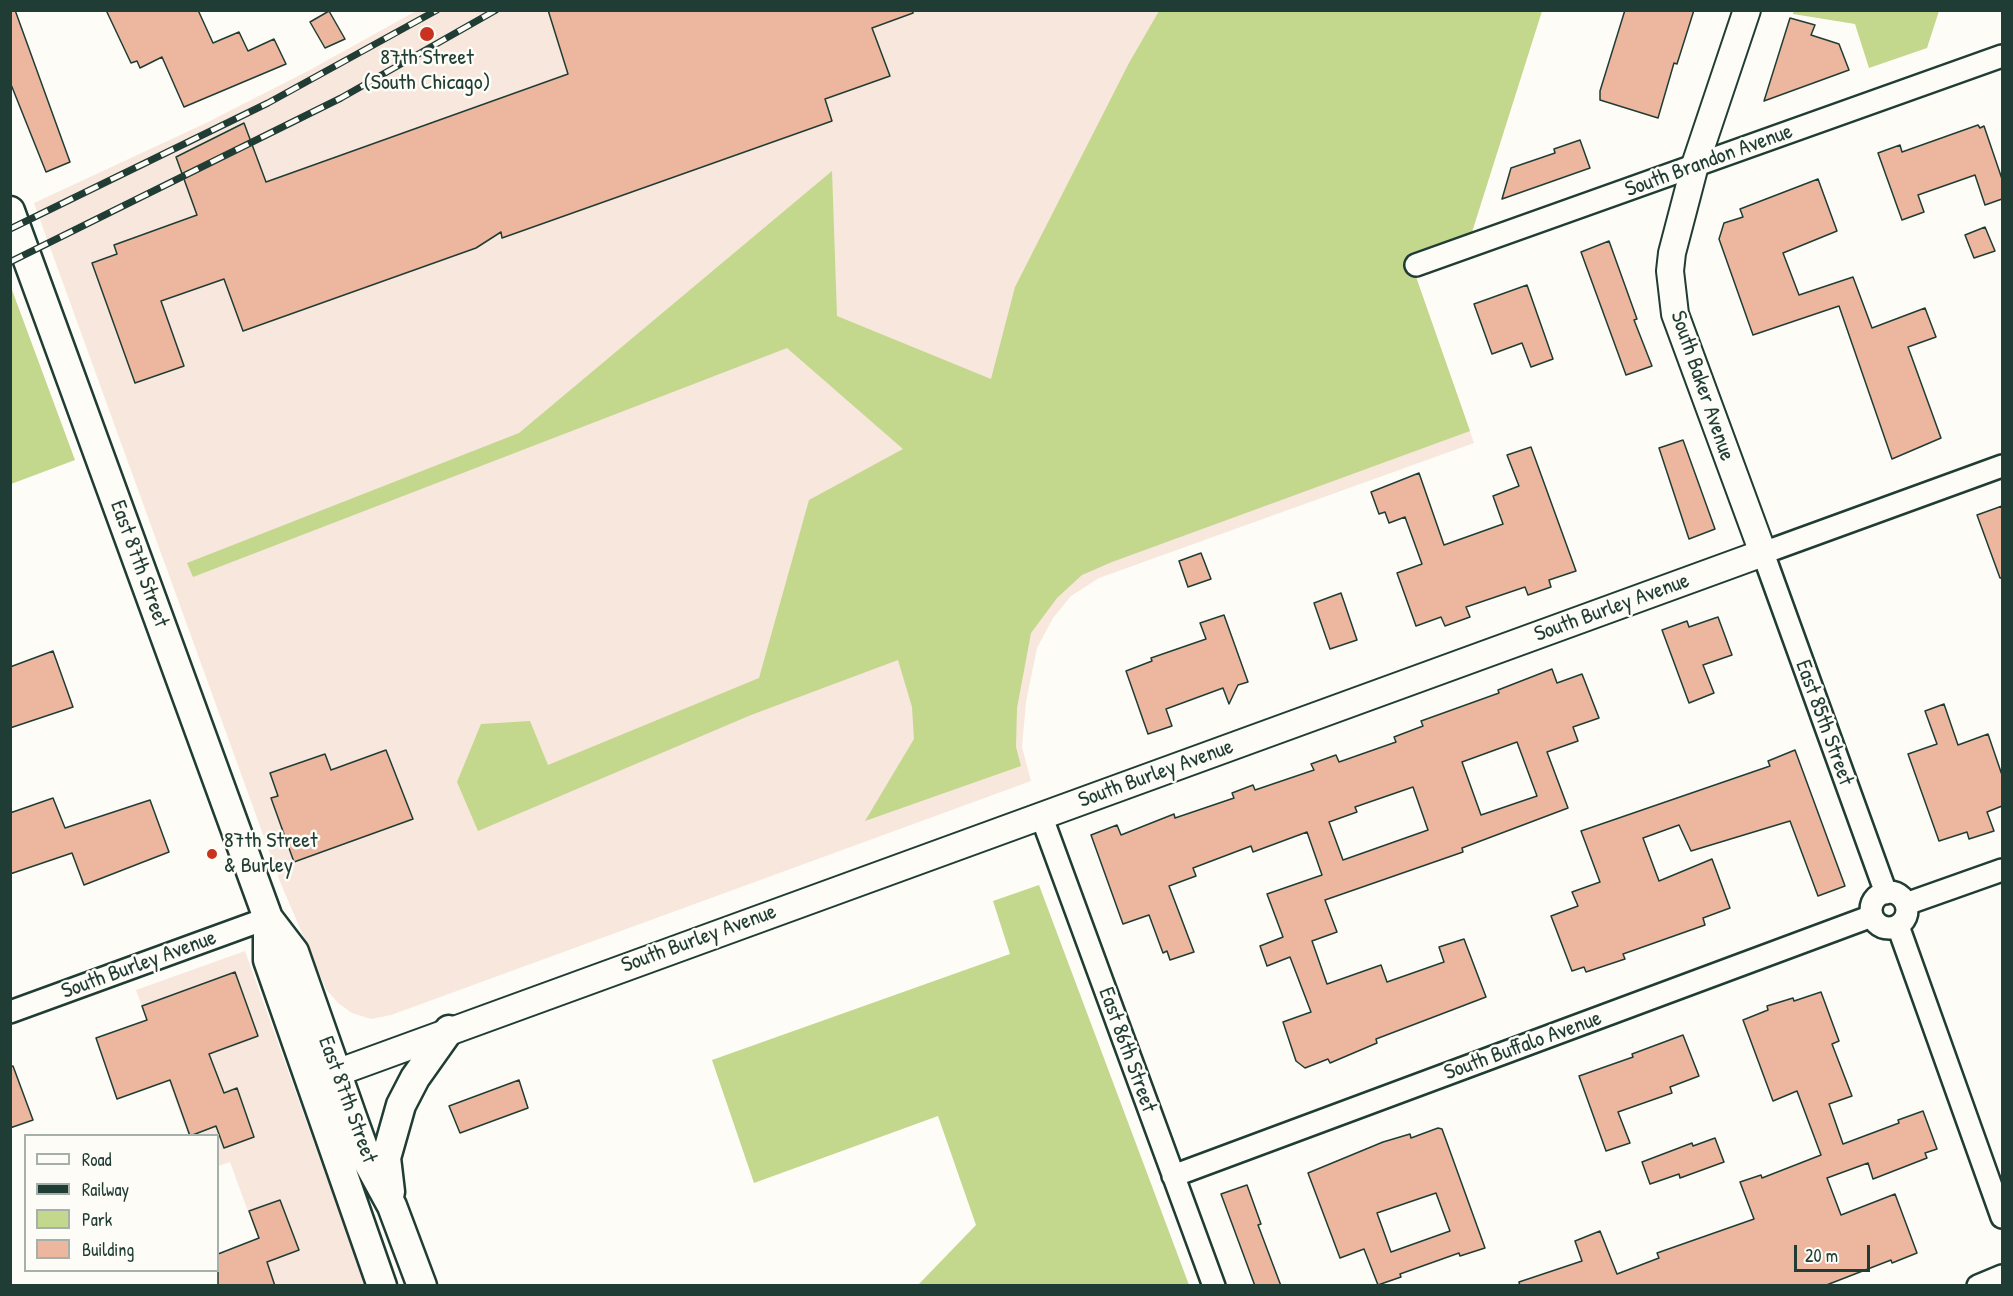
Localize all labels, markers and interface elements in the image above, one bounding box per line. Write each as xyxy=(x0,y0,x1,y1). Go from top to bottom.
marker: 87th Street (South Chicago) xyxy=(418,25,436,43)
place label: 87th Street (South Chicago) xyxy=(363,45,491,96)
street label: South Brandon Avenue xyxy=(1622,118,1796,204)
street label: South Baker Avenue xyxy=(1664,308,1740,464)
street label: East 87th Street xyxy=(104,497,174,631)
street label: South Burley Avenue xyxy=(1531,568,1693,648)
street label: East 85th Street xyxy=(1789,657,1859,789)
street label: South Burley Avenue xyxy=(1075,734,1237,814)
place label: 87th Street & Burley xyxy=(224,828,317,879)
marker: 87th Street & Burley xyxy=(205,847,219,861)
street label: South Burley Avenue xyxy=(618,899,780,979)
street label: South Burley Avenue xyxy=(58,925,220,1005)
street label: East 86th Street xyxy=(1092,984,1162,1116)
street label: South Buffalo Avenue xyxy=(1441,1005,1605,1087)
street label: East 87th Street xyxy=(312,1033,382,1167)
legend xyxy=(24,1134,219,1272)
text: Road xyxy=(82,1147,112,1172)
text: Railway xyxy=(82,1177,129,1202)
text: Park xyxy=(82,1207,112,1232)
scale bar xyxy=(1797,1233,1874,1271)
text: Building xyxy=(82,1237,134,1262)
text: 20 m xyxy=(1805,1243,1838,1268)

